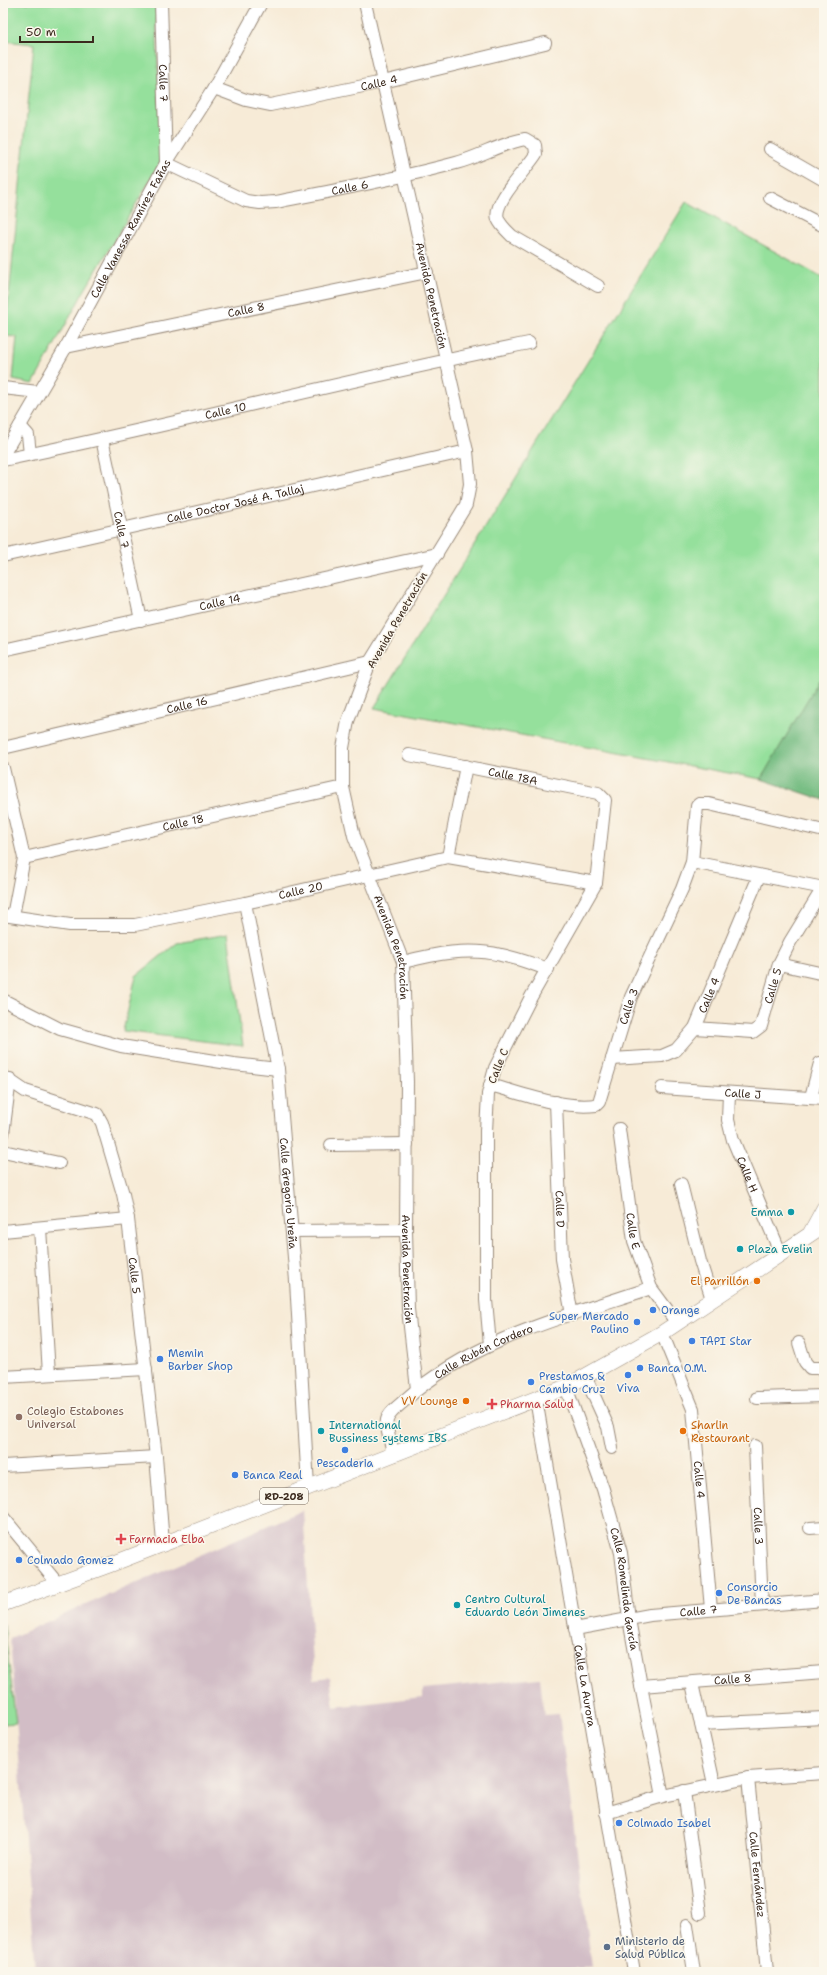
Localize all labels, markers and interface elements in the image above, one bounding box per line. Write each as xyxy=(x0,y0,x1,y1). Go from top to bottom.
scale bar xyxy=(20,18,93,44)
text: 50 m xyxy=(26,24,56,40)
street label: Calle 7 xyxy=(155,64,171,102)
street label: Calle 4 xyxy=(359,72,400,94)
street label: Calle Vanessa Ramírez Fañas xyxy=(87,156,175,301)
street label: Calle 6 xyxy=(330,177,370,199)
street label: Avenida Penetración xyxy=(412,241,451,351)
street label: Calle 8 xyxy=(226,299,266,321)
street label: Calle 10 xyxy=(204,399,248,423)
street label: Calle Doctor José A. Tallaj xyxy=(165,481,305,527)
street label: Calle 7 xyxy=(110,510,132,550)
street label: Avenida Penetración xyxy=(364,569,431,671)
street label: Calle 14 xyxy=(198,591,242,614)
street label: Calle 16 xyxy=(165,693,209,717)
street label: Calle 18A xyxy=(487,764,539,789)
street label: Calle 18 xyxy=(161,811,205,835)
street label: Calle 20 xyxy=(277,879,324,903)
street label: Avenida Penetración xyxy=(370,893,411,1000)
street label: Calle 5 xyxy=(761,966,786,1006)
street label: Calle 4 xyxy=(695,975,724,1016)
street label: Calle 3 xyxy=(616,986,642,1027)
street label: Calle C xyxy=(485,1046,512,1086)
street label: Calle J xyxy=(724,1085,762,1103)
street label: Calle Gregorio Ureña xyxy=(276,1137,300,1250)
street label: Calle H xyxy=(733,1154,761,1195)
street label: Calle D xyxy=(551,1190,568,1228)
place label: Emma xyxy=(751,1205,783,1220)
marker: Emma xyxy=(786,1207,796,1217)
street label: Calle E xyxy=(622,1212,643,1252)
street label: Avenida Penetración xyxy=(398,1214,417,1325)
place label: Plaza Evelin xyxy=(748,1242,813,1257)
marker: Plaza Evelin xyxy=(735,1244,745,1254)
street label: Calle 5 xyxy=(125,1257,144,1295)
place label: El Parrillón xyxy=(690,1274,749,1289)
marker: El Parrillón xyxy=(752,1276,762,1286)
place label: Orange xyxy=(661,1303,700,1318)
marker: Orange xyxy=(648,1305,658,1315)
place label: Super Mercado Paulino xyxy=(549,1309,629,1337)
marker: Super Mercado Paulino xyxy=(632,1317,642,1327)
street label: Calle Rubén Cordero xyxy=(431,1321,535,1383)
place label: TAPI Star xyxy=(700,1334,752,1349)
marker: TAPI Star xyxy=(687,1336,697,1346)
place label: Memin Barber Shop xyxy=(168,1346,233,1374)
marker: Memin Barber Shop xyxy=(155,1354,165,1364)
place label: Banca O.M. xyxy=(648,1361,707,1376)
marker: Banca O.M. xyxy=(635,1363,645,1373)
place label: Prestamos & Cambio Cruz xyxy=(539,1369,606,1397)
marker: Viva xyxy=(623,1370,633,1380)
marker: Prestamos & Cambio Cruz xyxy=(526,1377,536,1387)
place label: Viva xyxy=(617,1381,640,1396)
place label: VV Lounge xyxy=(401,1394,458,1409)
marker: VV Lounge xyxy=(461,1396,471,1406)
place label: Pharma Salud xyxy=(500,1397,574,1412)
marker: Pharma Salud xyxy=(487,1399,497,1409)
place label: Colegio Estabones Universal xyxy=(27,1404,124,1432)
marker: Colegio Estabones Universal xyxy=(14,1412,24,1422)
place label: International Bussiness systems IBS xyxy=(329,1418,447,1446)
place label: Sharlin Restaurant xyxy=(691,1418,750,1446)
marker: International Bussiness systems IBS xyxy=(316,1426,326,1436)
marker: Sharlin Restaurant xyxy=(678,1426,688,1436)
marker: Pescaderia xyxy=(340,1445,350,1455)
place label: Pescaderia xyxy=(317,1456,374,1471)
street label: Calle 4 xyxy=(690,1460,708,1499)
place label: Banca Real xyxy=(243,1468,303,1483)
marker: Banca Real xyxy=(230,1470,240,1480)
road number: RD-208 xyxy=(260,1488,308,1504)
street label: Calle 3 xyxy=(750,1507,766,1545)
street label: Calle Romelinda García xyxy=(606,1526,642,1652)
place label: Farmacia Elba xyxy=(129,1532,205,1547)
marker: Farmacia Elba xyxy=(116,1534,126,1544)
place label: Colmado Gomez xyxy=(27,1553,114,1568)
marker: Colmado Gomez xyxy=(14,1555,24,1565)
place label: Consorcio De Bancas xyxy=(727,1580,782,1608)
marker: Consorcio De Bancas xyxy=(714,1588,724,1598)
place label: Centro Cultural Eduardo León Jimenes xyxy=(465,1592,586,1620)
marker: Centro Cultural Eduardo León Jimenes xyxy=(452,1600,462,1610)
street label: Calle 7 xyxy=(679,1602,718,1620)
street label: Calle La Aurora xyxy=(570,1644,599,1728)
street label: Calle 8 xyxy=(713,1671,752,1688)
place label: Colmado Isabel xyxy=(627,1816,711,1831)
marker: Colmado Isabel xyxy=(614,1818,624,1828)
street label: Calle Fernández xyxy=(745,1831,769,1918)
place label: Ministerio de Salud Pública xyxy=(615,1934,685,1962)
marker: Ministerio de Salud Pública xyxy=(602,1942,612,1952)

